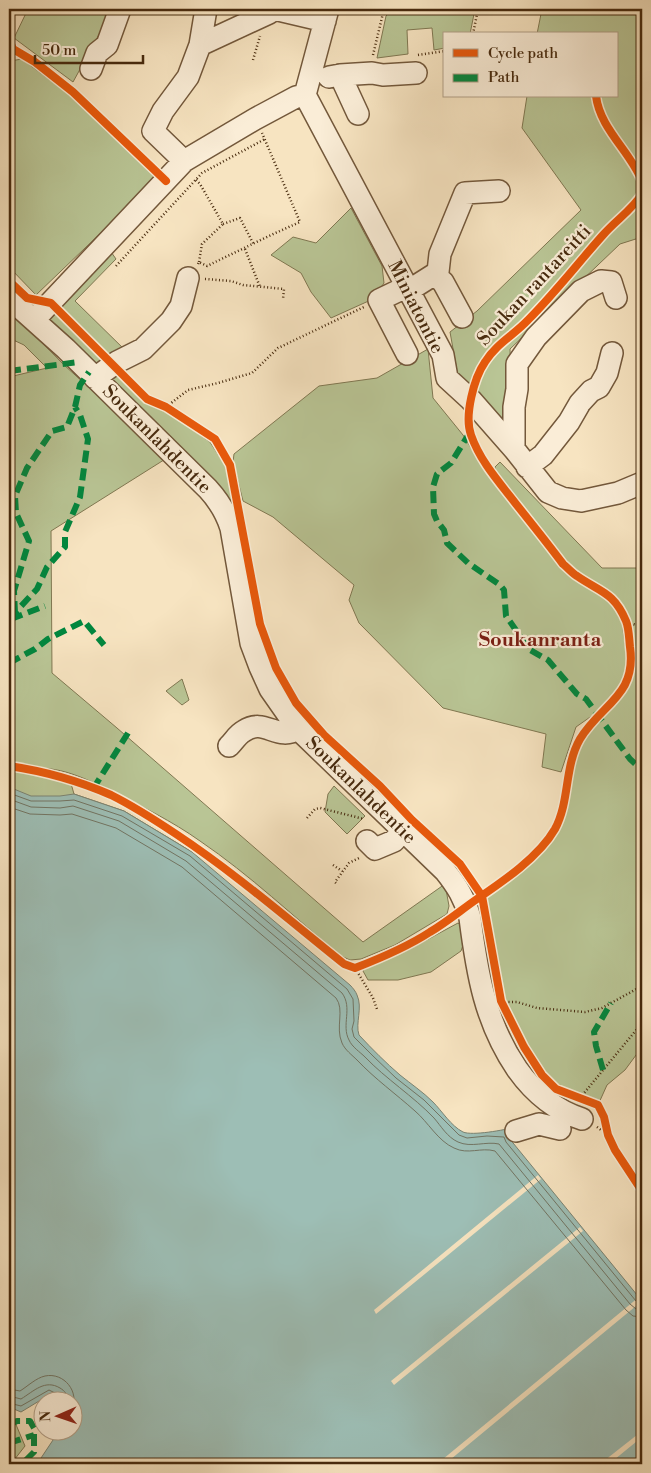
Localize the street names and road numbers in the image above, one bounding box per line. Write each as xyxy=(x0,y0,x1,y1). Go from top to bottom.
street label: Soukan rantareitti xyxy=(472,219,596,351)
street label: Miniatontie xyxy=(382,256,450,358)
street label: Soukanlahdentie xyxy=(97,379,217,499)
street label: Soukanlahdentie xyxy=(301,731,421,849)

